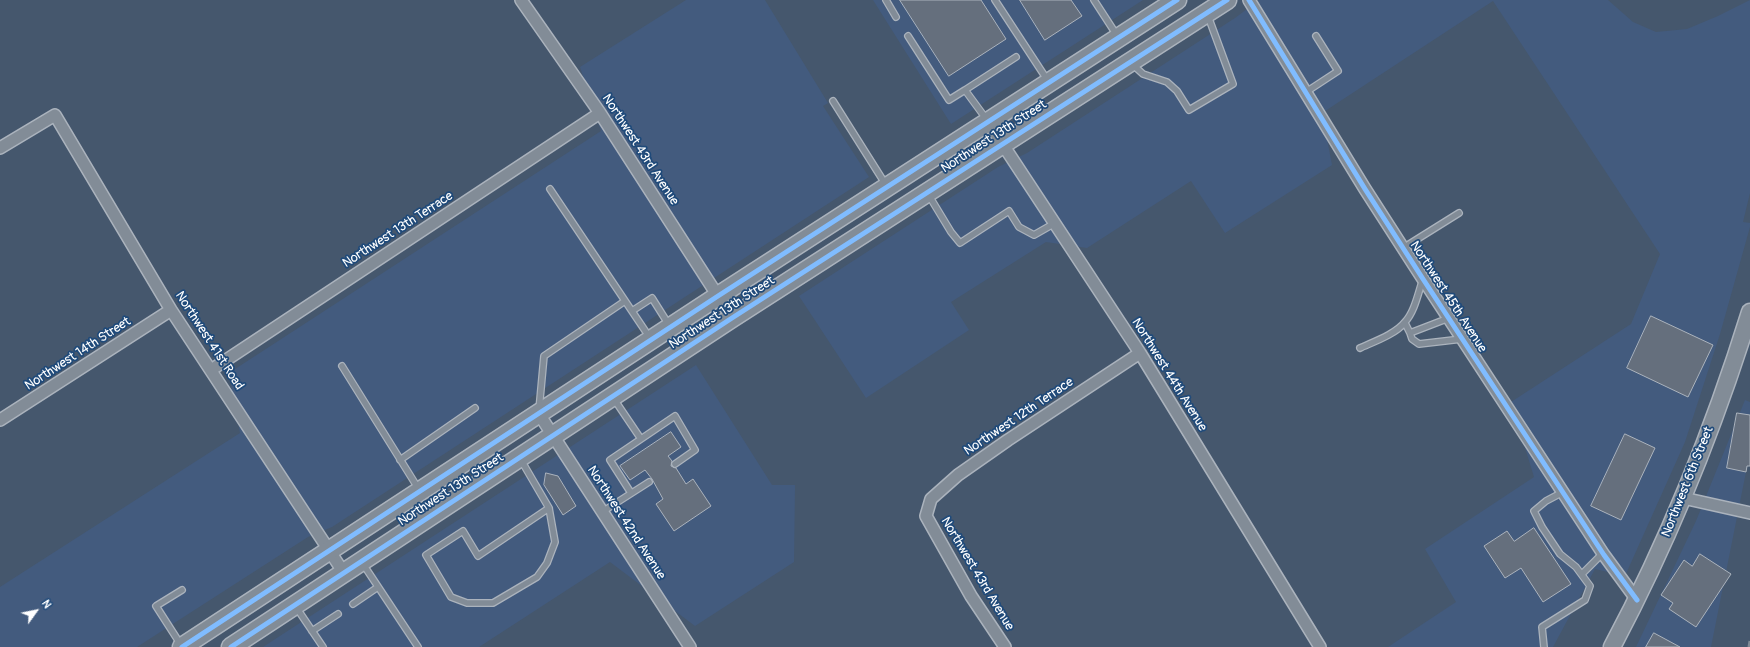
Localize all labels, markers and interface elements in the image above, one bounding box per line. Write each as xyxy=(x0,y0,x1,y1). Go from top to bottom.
street label: Northwest 43rd Avenue xyxy=(598,92,682,208)
street label: Northwest 13th Street xyxy=(938,97,1050,177)
street label: Northwest 13th Terrace xyxy=(340,188,456,272)
street label: Northwest 45th Avenue xyxy=(1406,238,1490,356)
street label: Northwest 13th Street xyxy=(666,273,778,353)
street label: Northwest 41st Road xyxy=(171,289,247,393)
street label: Northwest 14th Street xyxy=(22,314,134,394)
street label: Northwest 44th Avenue xyxy=(1128,316,1210,434)
street label: Northwest 12th Terrace xyxy=(961,375,1077,459)
street label: Northwest 6th Street xyxy=(1659,424,1717,540)
street label: Northwest 13th Street xyxy=(395,450,507,530)
street label: Northwest 42nd Avenue xyxy=(583,463,669,583)
street label: Northwest 43rd Avenue xyxy=(937,515,1017,633)
north arrow xyxy=(16,591,56,631)
text: N xyxy=(39,598,54,611)

